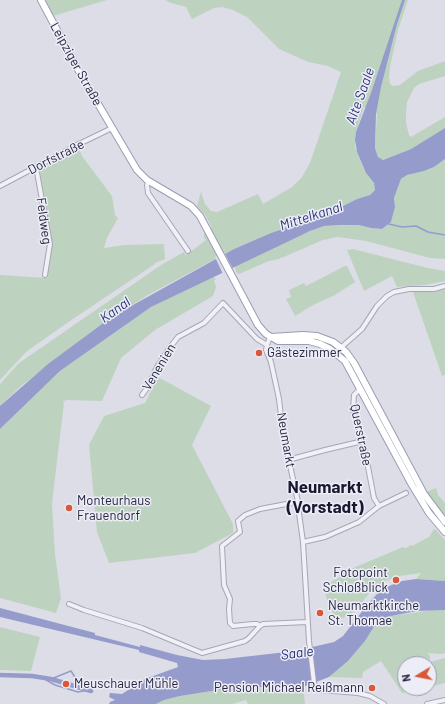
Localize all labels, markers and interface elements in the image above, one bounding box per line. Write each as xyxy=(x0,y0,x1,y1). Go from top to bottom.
street label: Leipziger Straße xyxy=(47,20,105,108)
water label: Alte Saale xyxy=(342,65,378,127)
street label: Dorfstraße xyxy=(25,136,87,178)
street label: Feldweg xyxy=(33,197,55,245)
water label: Mittelkanal xyxy=(277,198,345,234)
water label: Kanal xyxy=(97,294,133,326)
street label: Venenien xyxy=(139,341,179,393)
place label: Gästezimmer xyxy=(267,345,341,361)
marker: Gästezimmer xyxy=(254,348,264,358)
street label: Querstraße xyxy=(347,403,375,467)
street label: Neumarkt xyxy=(273,411,299,469)
district label: Neumarkt (Vorstadt) xyxy=(286,477,364,517)
place label: Monteurhaus Frauendorf xyxy=(77,493,150,524)
marker: Monteurhaus Frauendorf xyxy=(64,503,74,513)
place label: Fotopoint Schloßblick xyxy=(323,565,388,596)
marker: Fotopoint Schloßblick xyxy=(391,575,401,585)
place label: Neumarktkirche St. Thomae xyxy=(328,598,419,629)
marker: Neumarktkirche St. Thomae xyxy=(315,608,325,618)
water label: Saale xyxy=(280,643,314,663)
north arrow xyxy=(397,656,437,696)
text: N xyxy=(399,673,413,683)
place label: Meuschauer Mühle xyxy=(74,676,178,692)
marker: Meuschauer Mühle xyxy=(61,679,71,689)
place label: Pension Michael Reißmann xyxy=(214,680,364,696)
marker: Pension Michael Reißmann xyxy=(367,683,377,693)

